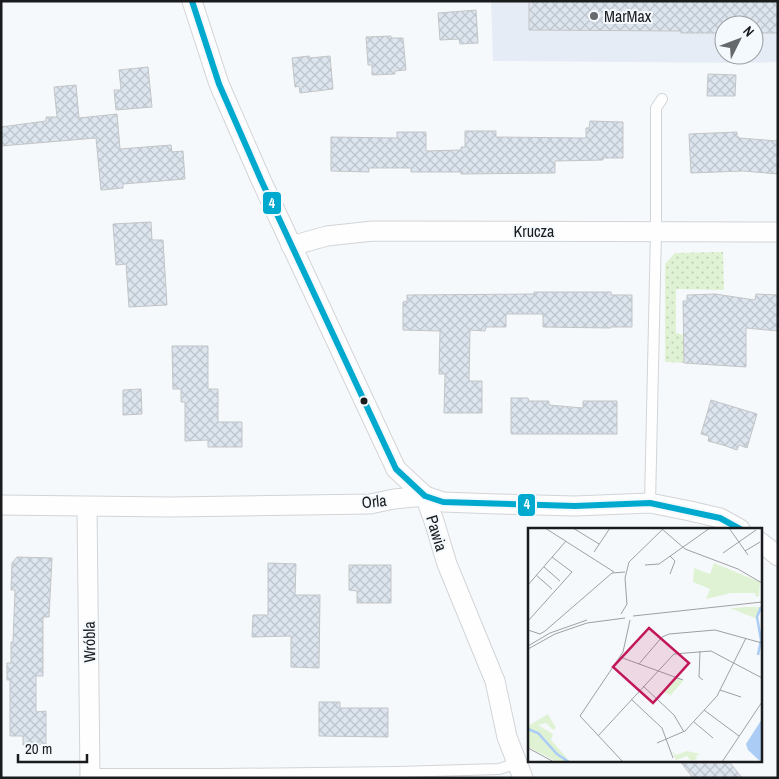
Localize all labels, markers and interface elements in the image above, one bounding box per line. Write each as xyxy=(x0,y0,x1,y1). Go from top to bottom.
place label: MarMax xyxy=(604,5,652,27)
marker: MarMax xyxy=(588,10,600,22)
north arrow xyxy=(714,15,764,65)
text: N xyxy=(739,22,758,40)
line badge: 4 xyxy=(262,191,282,215)
text: 4 xyxy=(269,194,276,212)
street label: Krucza xyxy=(514,220,555,242)
unlabelled marker xyxy=(359,396,369,406)
street label: Orla xyxy=(361,489,388,513)
line badge: 4 xyxy=(517,493,536,517)
text: 4 xyxy=(524,495,531,513)
street label: Pawia xyxy=(421,512,453,554)
inset map xyxy=(528,528,762,762)
street label: Wróbla xyxy=(78,620,100,663)
scale bar xyxy=(18,732,86,764)
text: 20 m xyxy=(25,738,52,759)

